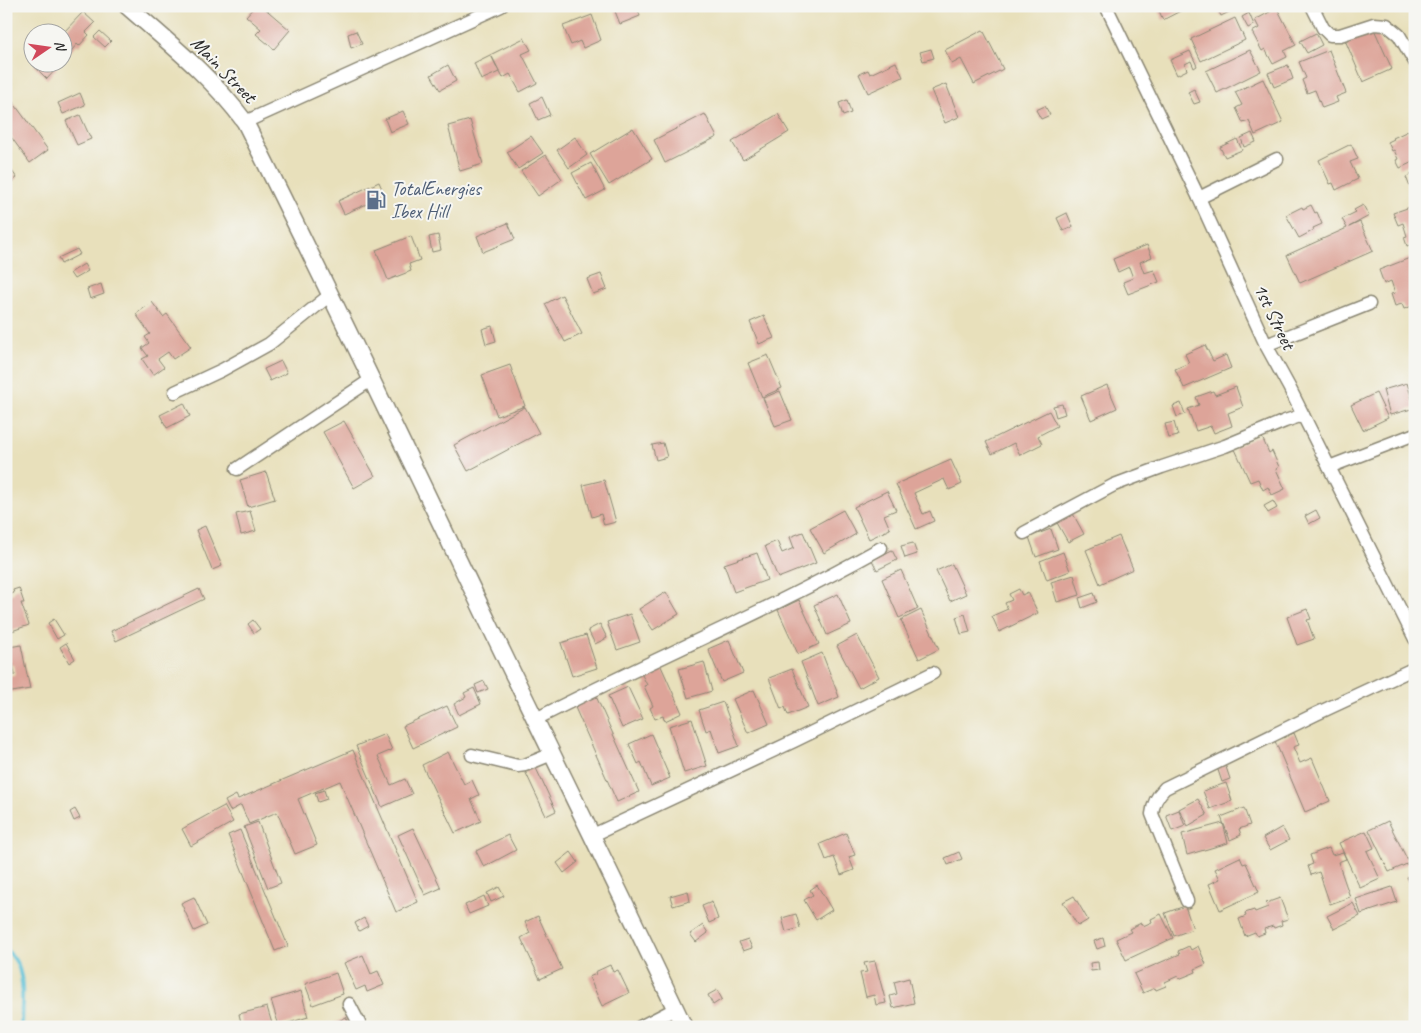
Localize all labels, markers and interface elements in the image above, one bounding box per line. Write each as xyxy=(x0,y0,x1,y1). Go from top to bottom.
north arrow xyxy=(22,22,72,72)
street label: Main Street xyxy=(186,30,263,110)
text: N xyxy=(51,39,70,54)
place label: TotalEnergies Ibex Hill xyxy=(391,176,483,224)
fuel station icon: TotalEnergies Ibex Hill xyxy=(365,189,387,211)
street label: 1st Street xyxy=(1248,279,1302,355)

